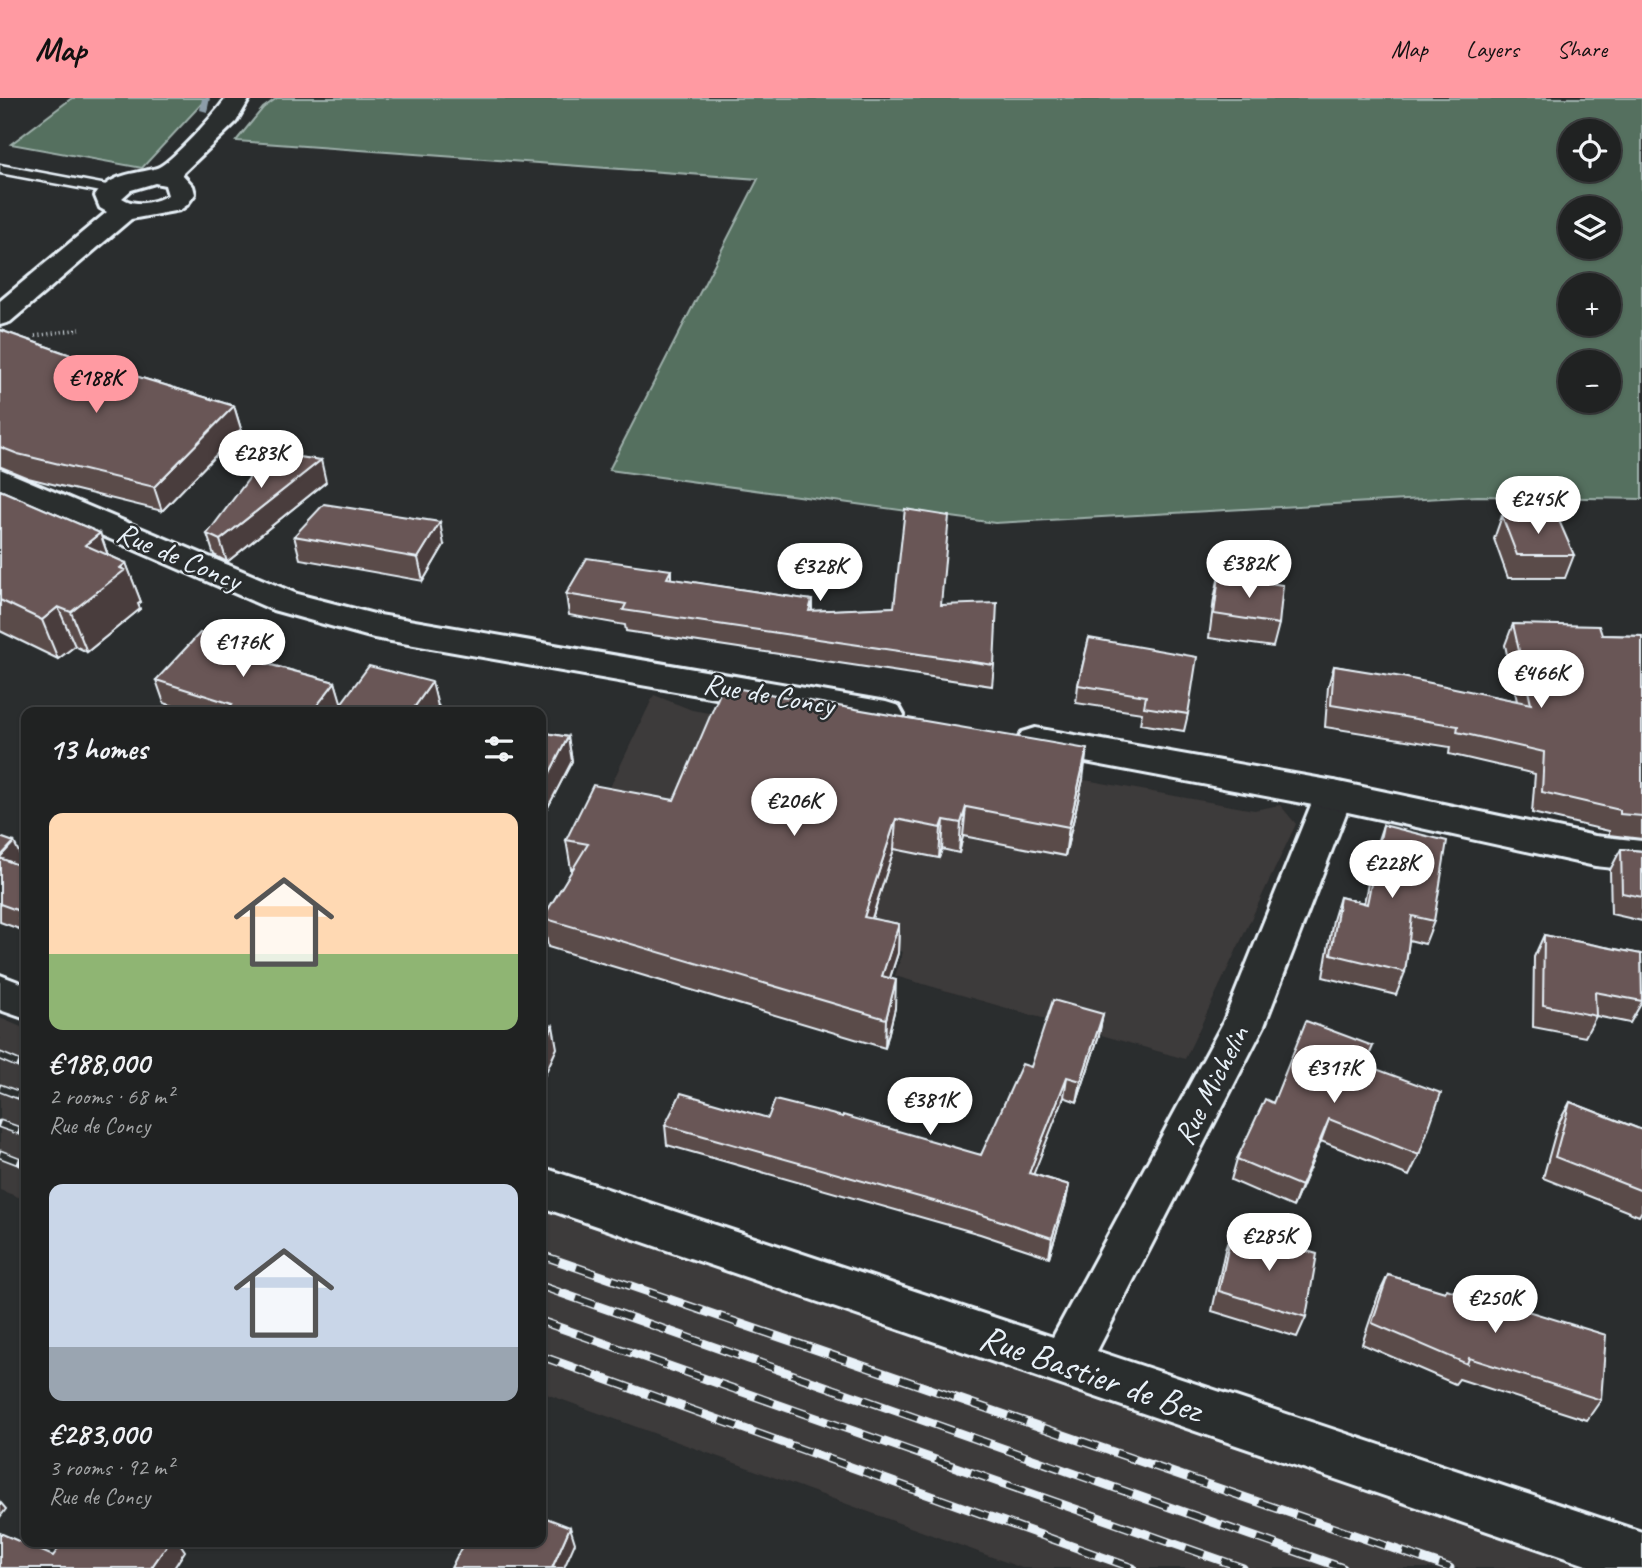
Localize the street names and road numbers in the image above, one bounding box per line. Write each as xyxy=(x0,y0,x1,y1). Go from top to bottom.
street label: Rue de Concy xyxy=(111,513,250,600)
street label: Rue de Concy xyxy=(701,664,840,725)
street label: Rue Michelin xyxy=(1165,1018,1258,1151)
street label: Rue Bastier de Bez xyxy=(974,1313,1212,1434)

